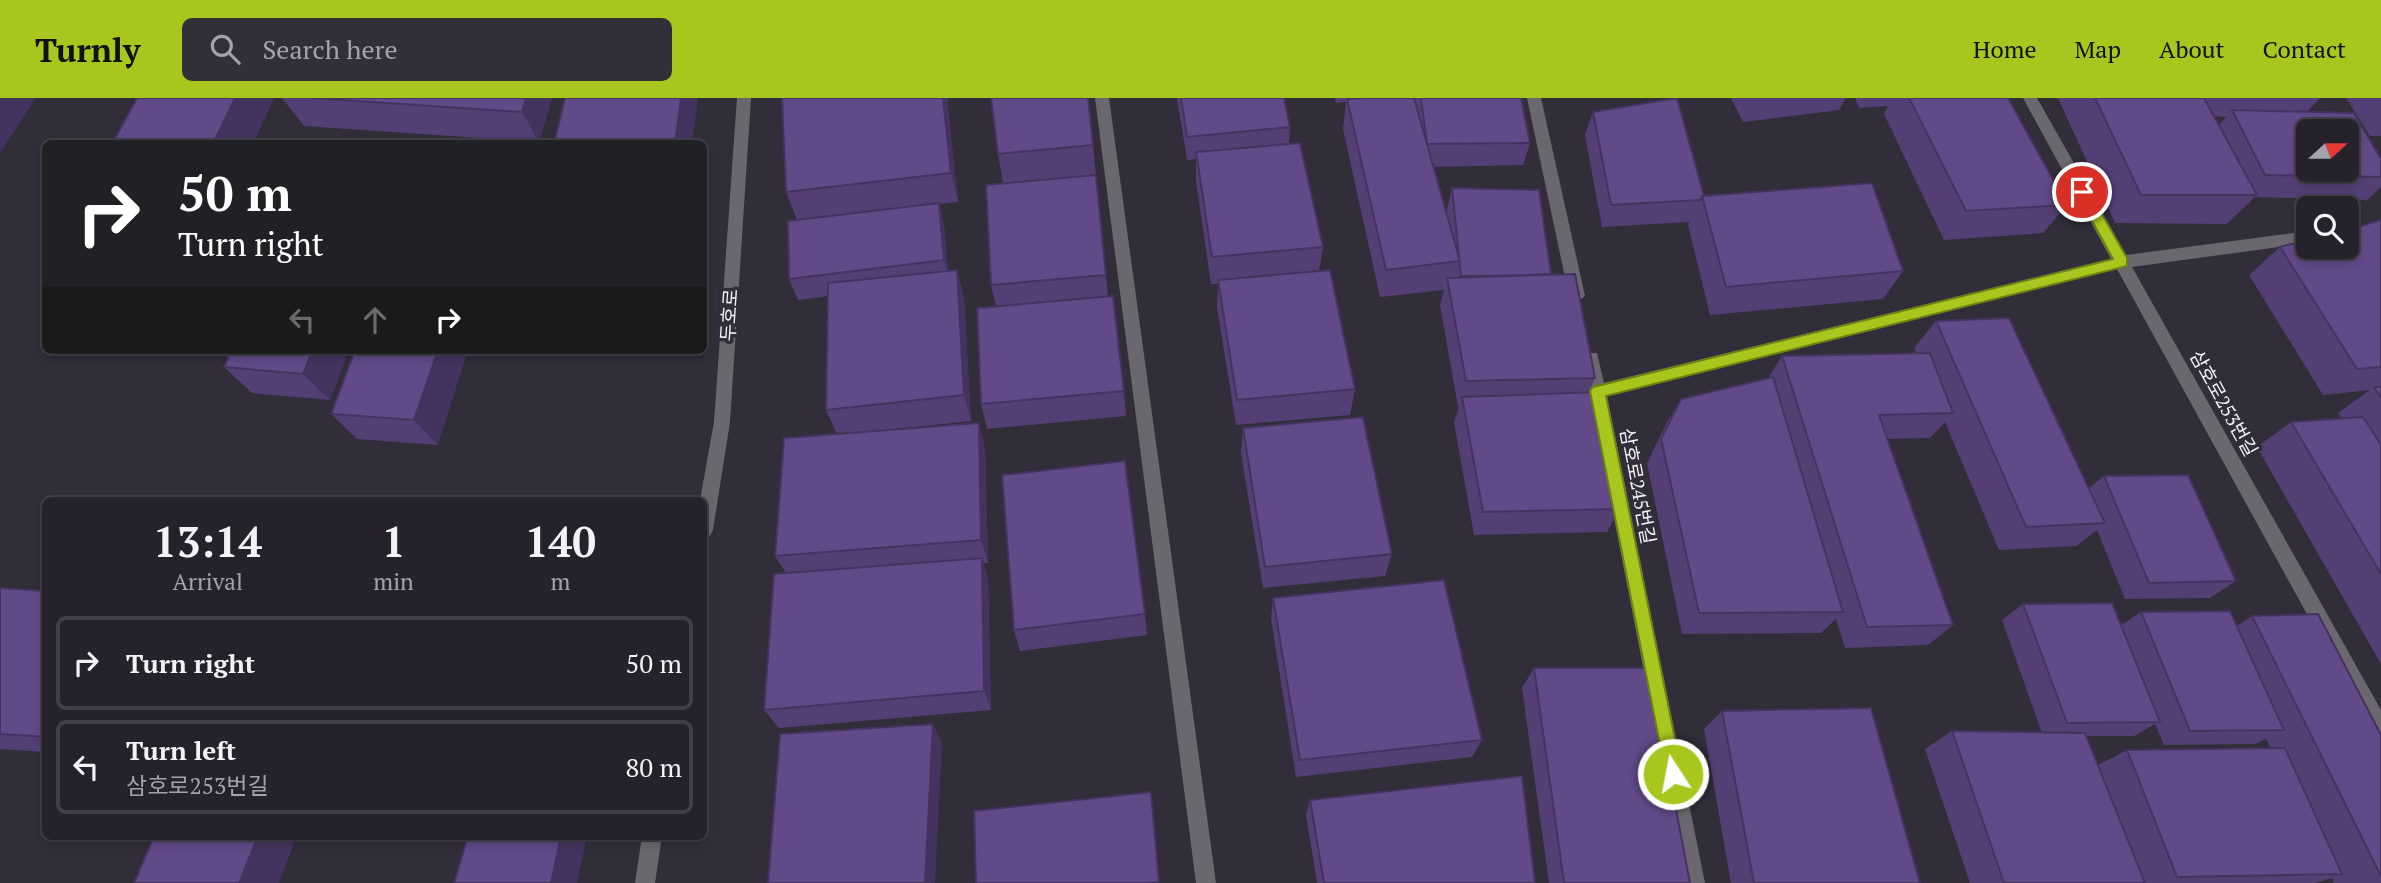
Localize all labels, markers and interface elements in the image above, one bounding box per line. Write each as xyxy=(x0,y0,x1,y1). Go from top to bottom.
search box xyxy=(182,18,672,81)
text: Turnly xyxy=(35,28,140,71)
icon: search xyxy=(206,30,244,68)
text: Search here xyxy=(262,32,398,66)
text: Home xyxy=(1973,33,2037,65)
text: Map xyxy=(2075,33,2121,65)
text: About xyxy=(2159,33,2225,65)
text: Contact xyxy=(2263,33,2346,65)
north arrow xyxy=(2296,119,2359,182)
map controls xyxy=(2296,119,2359,259)
text: 50 m xyxy=(178,160,292,225)
pin xyxy=(2052,162,2112,222)
icon: right xyxy=(63,168,154,259)
icon: arrive xyxy=(2063,173,2101,211)
button: search xyxy=(2296,196,2359,259)
text: Turn right xyxy=(178,223,324,265)
street label: 두호로 xyxy=(714,288,743,342)
icon: left xyxy=(283,301,321,339)
icon: ahead xyxy=(356,301,394,339)
icon: right xyxy=(429,301,467,339)
street label: 삼호로253번길 xyxy=(2185,345,2264,460)
street label: 삼호로245번길 xyxy=(1615,426,1662,546)
text: 13:14 xyxy=(153,513,262,569)
text: 1 xyxy=(382,513,405,569)
text: 140 xyxy=(525,513,596,569)
text: Arrival xyxy=(172,566,243,597)
text: min xyxy=(373,566,414,597)
text: m xyxy=(550,566,570,597)
icon: right xyxy=(67,644,105,682)
text: Turn right xyxy=(126,646,255,680)
text: 50 m xyxy=(626,646,682,680)
text: Turn left xyxy=(126,733,236,767)
position arrow xyxy=(1636,737,1710,811)
icon: left xyxy=(67,748,105,786)
text: 80 m xyxy=(626,750,682,784)
text: 삼호로253번길 xyxy=(126,770,269,801)

